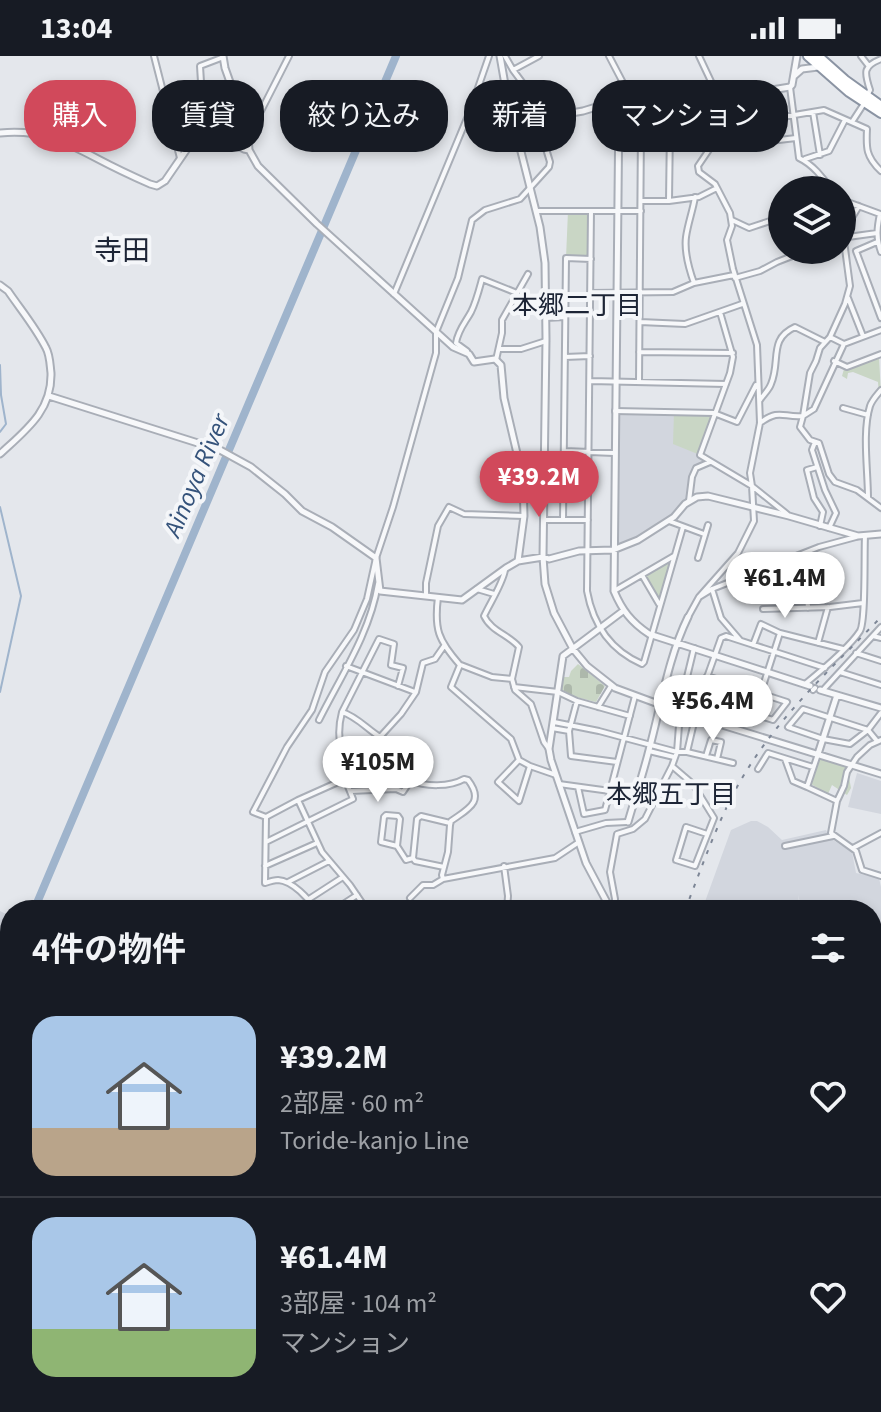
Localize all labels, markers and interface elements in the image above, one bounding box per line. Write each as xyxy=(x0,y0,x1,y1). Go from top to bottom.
text: 13:04 xyxy=(40,7,112,50)
chip: 購入 xyxy=(24,80,136,152)
chip: 賃貸 xyxy=(152,80,264,152)
chip: 絞り込み xyxy=(280,80,448,152)
chip: 新着 xyxy=(464,80,576,152)
chip: マンション xyxy=(592,80,788,152)
map controls xyxy=(768,176,856,264)
button: layers xyxy=(768,176,856,264)
district label: 寺田 xyxy=(94,231,150,271)
district label: 本郷二丁目 xyxy=(512,287,642,324)
water label: Ainoya River xyxy=(153,407,239,544)
pin: ¥39.2M xyxy=(474,451,604,519)
text: ¥39.2M xyxy=(498,458,580,495)
pin: ¥61.4M xyxy=(720,552,850,620)
text: ¥61.4M xyxy=(744,559,826,596)
pin: ¥56.4M xyxy=(648,675,778,743)
text: ¥56.4M xyxy=(672,682,754,719)
pin: ¥105M xyxy=(322,736,434,804)
text: ¥105M xyxy=(341,743,415,780)
district label: 本郷五丁目 xyxy=(606,776,736,813)
text: 4件の物件 xyxy=(32,926,186,975)
icon: filters xyxy=(806,926,850,970)
text: ¥39.2M xyxy=(280,1033,388,1082)
icon: home xyxy=(96,1048,192,1144)
icon: heart xyxy=(806,1074,850,1118)
text: 2部屋 · 60 m² xyxy=(280,1085,424,1122)
text: Toride-kanjo Line xyxy=(280,1122,469,1159)
text: ¥61.4M xyxy=(280,1233,388,1282)
icon: home xyxy=(96,1249,192,1345)
icon: heart xyxy=(806,1275,850,1319)
text: 3部屋 · 104 m² xyxy=(280,1285,437,1322)
text: マンション xyxy=(280,1325,410,1362)

